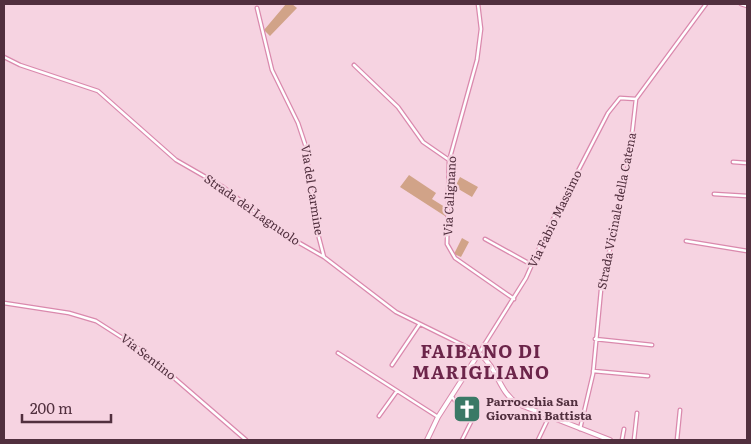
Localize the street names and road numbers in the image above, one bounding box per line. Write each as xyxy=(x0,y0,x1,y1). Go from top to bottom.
street label: Strada Vicinale della Catena xyxy=(592,130,640,291)
street label: Via del Carmine xyxy=(297,143,329,236)
street label: Via Calignano xyxy=(438,155,460,236)
street label: Via Fabio Massimo xyxy=(523,167,586,271)
street label: Strada del Lagnuolo xyxy=(201,169,304,249)
street label: Via Sentino xyxy=(117,329,180,384)

